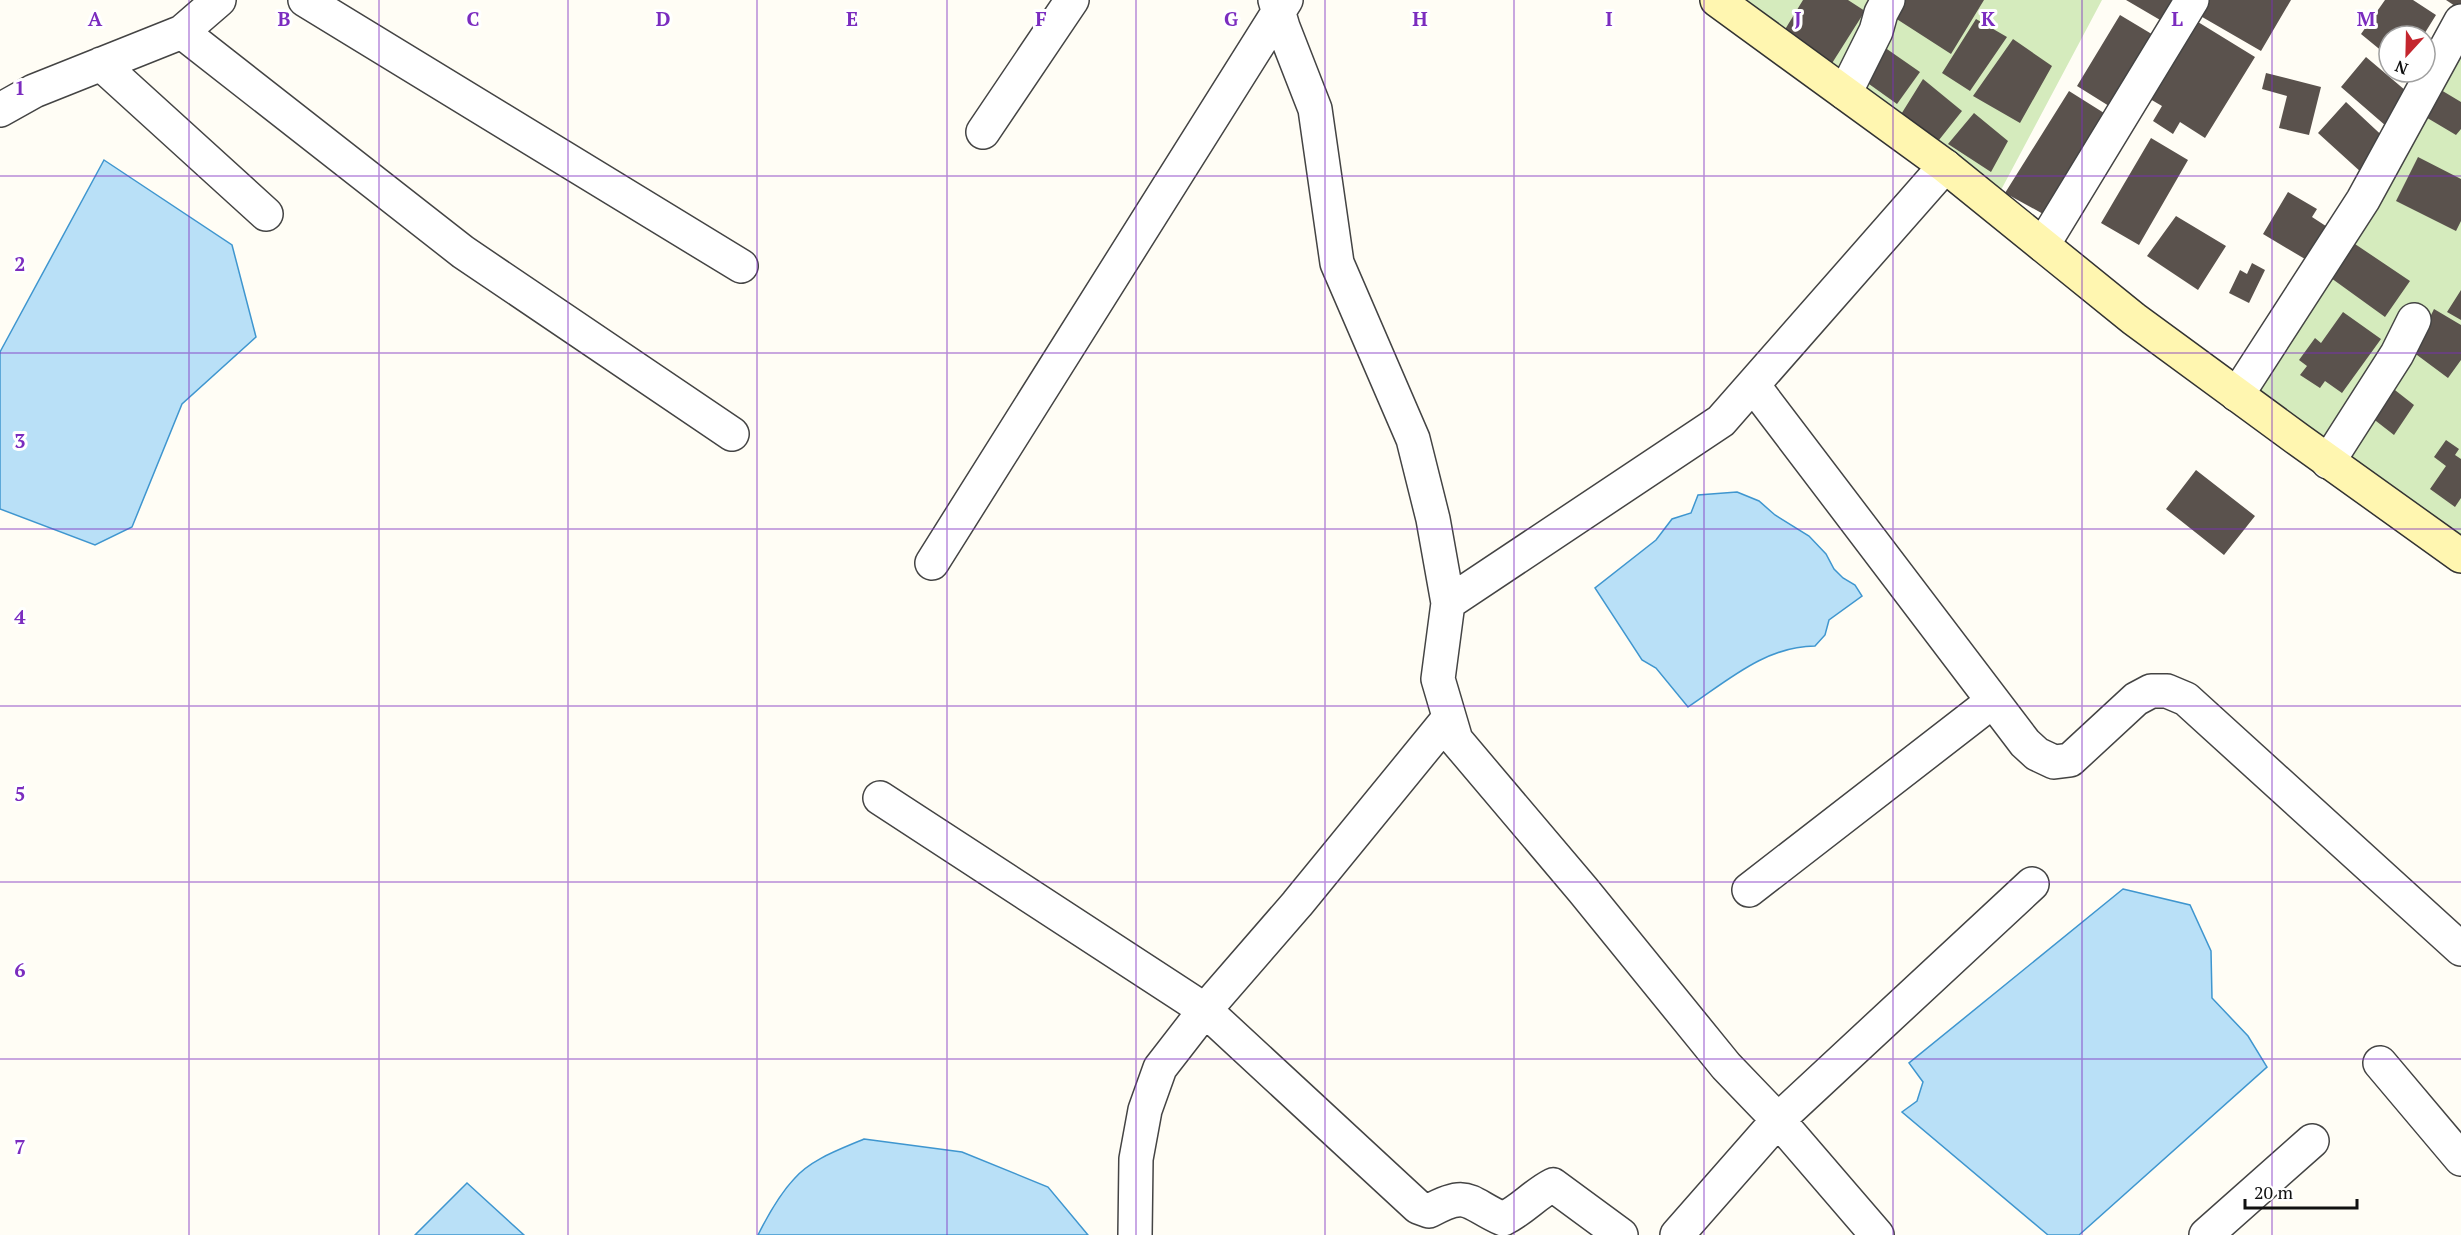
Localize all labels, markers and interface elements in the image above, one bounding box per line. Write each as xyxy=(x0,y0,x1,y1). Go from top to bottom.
text: A xyxy=(88,5,103,32)
text: B xyxy=(278,5,291,32)
text: C xyxy=(466,5,480,32)
text: D xyxy=(656,5,670,32)
text: E xyxy=(846,5,858,32)
text: F xyxy=(1035,5,1047,32)
text: G xyxy=(1224,5,1238,32)
text: H xyxy=(1412,5,1428,32)
text: I xyxy=(1605,5,1613,32)
text: J xyxy=(1794,5,1802,32)
text: K xyxy=(1981,5,1996,32)
text: L xyxy=(2171,5,2183,32)
text: M xyxy=(2357,5,2376,32)
north arrow xyxy=(2377,24,2437,84)
text: N xyxy=(2392,55,2411,80)
text: 1 xyxy=(14,74,26,101)
text: 2 xyxy=(14,250,26,277)
text: 3 xyxy=(14,427,26,454)
text: 4 xyxy=(14,603,26,630)
text: 5 xyxy=(14,780,26,807)
text: 6 xyxy=(14,956,26,983)
text: 7 xyxy=(14,1133,26,1160)
scale bar xyxy=(2245,1172,2358,1210)
text: 20 m xyxy=(2254,1180,2294,1204)

